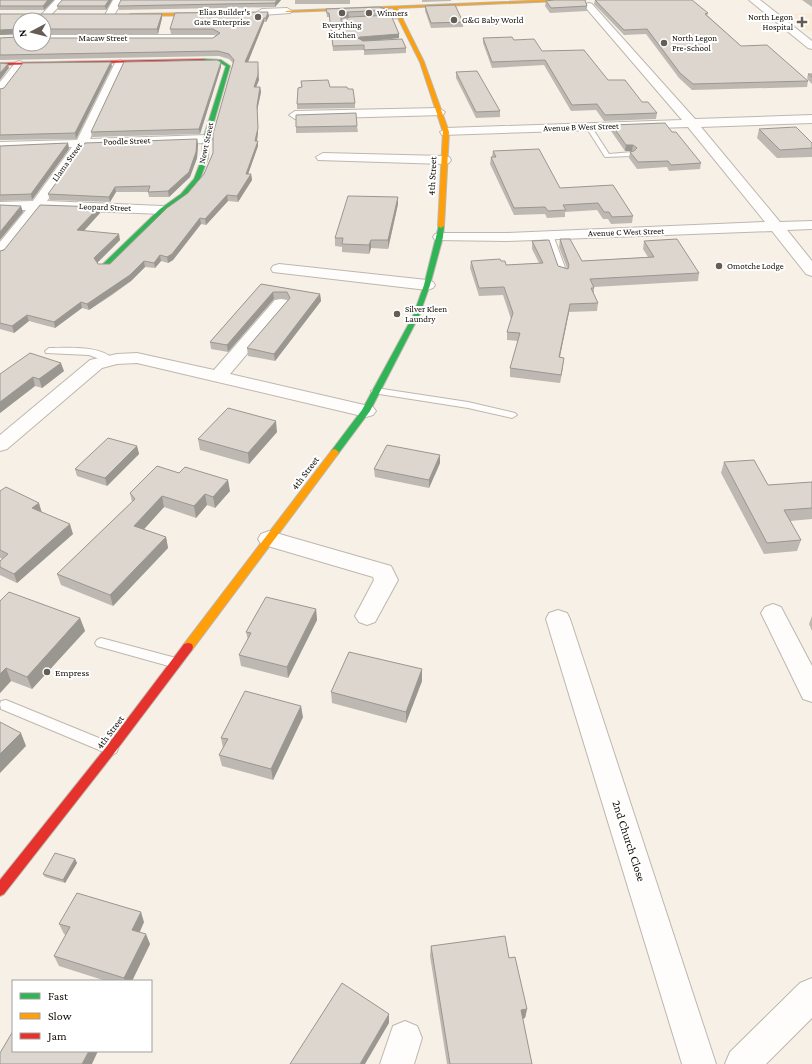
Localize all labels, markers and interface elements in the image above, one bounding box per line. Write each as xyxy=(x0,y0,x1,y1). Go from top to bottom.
place label: Elias Builder's Gate Enterprise xyxy=(194,7,250,27)
marker: Everything Kitchen xyxy=(337,8,347,18)
marker: Winners xyxy=(364,8,374,18)
place label: Winners xyxy=(377,8,408,18)
north arrow xyxy=(12,12,52,52)
marker: Elias Builder's Gate Enterprise xyxy=(253,12,263,22)
place label: North Legon Hospital xyxy=(748,12,794,32)
marker: G&G Baby World xyxy=(449,15,459,25)
place label: G&G Baby World xyxy=(462,15,524,25)
marker: North Legon Hospital xyxy=(796,16,808,28)
place label: Everything Kitchen xyxy=(322,20,362,40)
text: N xyxy=(16,28,28,38)
street label: Macaw Street xyxy=(79,33,128,43)
place label: North Legon Pre-School xyxy=(672,33,717,53)
marker: North Legon Pre-School xyxy=(659,38,669,48)
street label: Newt Street xyxy=(197,120,215,165)
street label: Avenue B West Street xyxy=(543,121,620,133)
street label: Poodle Street xyxy=(103,135,152,147)
street label: Llama Street xyxy=(50,140,85,183)
street label: 4th Street xyxy=(425,156,439,196)
street label: Leopard Street xyxy=(79,201,132,213)
street label: Avenue C West Street xyxy=(588,226,665,238)
marker: Omotche Lodge xyxy=(714,261,724,271)
place label: Omotche Lodge xyxy=(727,261,784,271)
place label: Silver Kleen Laundry xyxy=(405,304,447,324)
marker: Silver Kleen Laundry xyxy=(392,309,402,319)
street label: 4th Street xyxy=(289,454,322,492)
marker: Empress xyxy=(42,667,52,677)
place label: Empress xyxy=(55,667,89,678)
street label: 4th Street xyxy=(94,713,127,751)
street label: 2nd Church Close xyxy=(609,799,649,883)
legend xyxy=(12,980,152,1052)
text: Fast xyxy=(48,989,69,1003)
text: Slow xyxy=(48,1009,72,1023)
text: Jam xyxy=(47,1029,67,1043)

